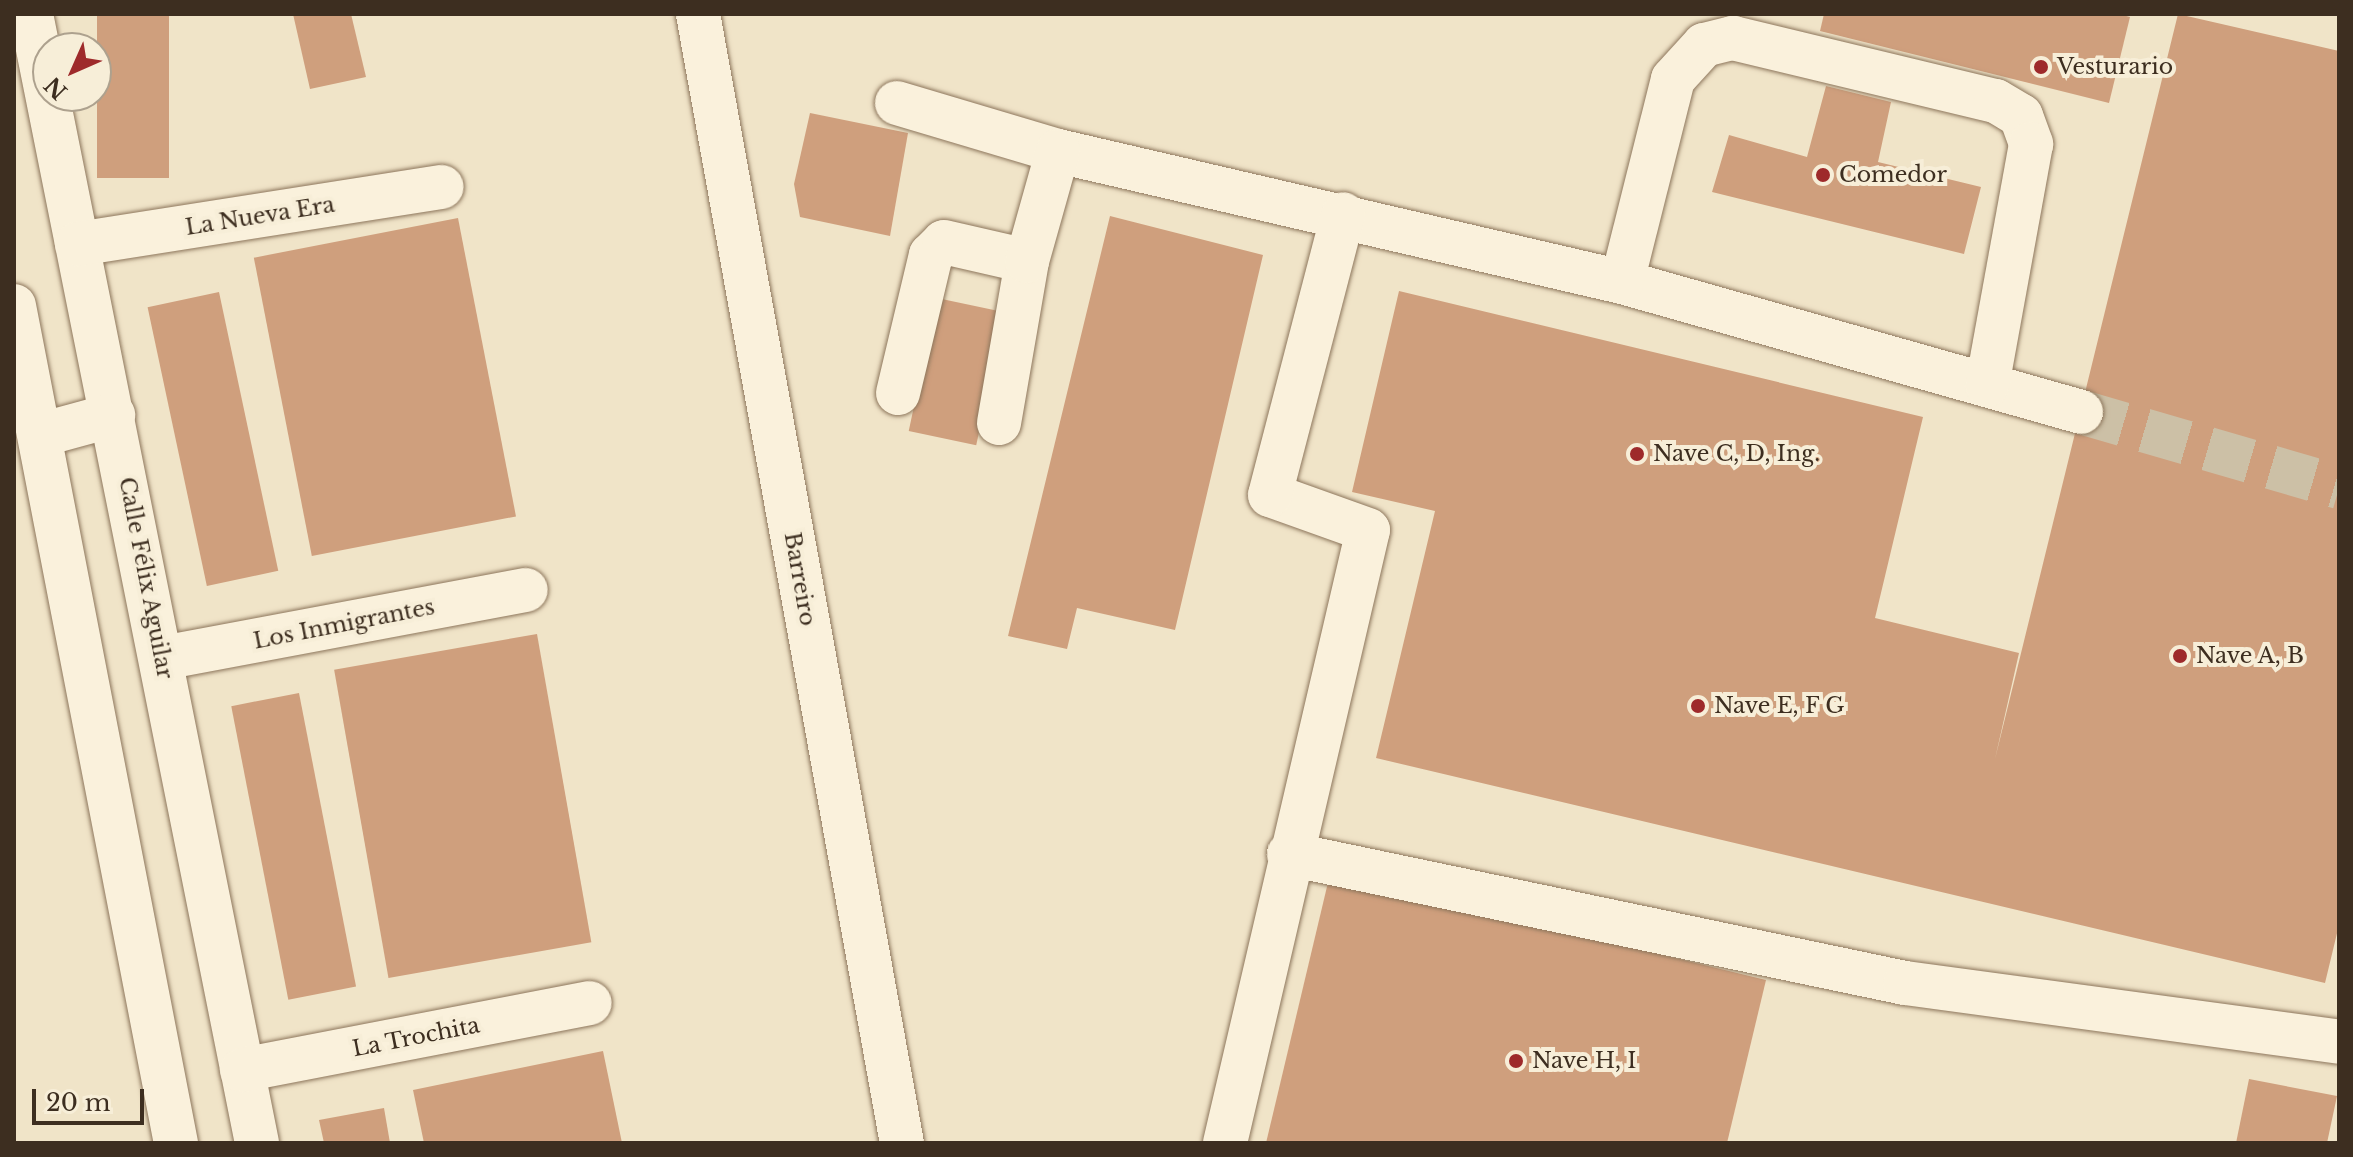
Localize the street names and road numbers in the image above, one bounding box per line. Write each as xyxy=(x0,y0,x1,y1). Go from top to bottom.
street label: La Nueva Era xyxy=(183,191,337,241)
street label: Calle Félix Aguilar xyxy=(113,474,179,682)
street label: Barreiro xyxy=(779,530,821,628)
street label: Los Inmigrantes xyxy=(251,593,437,655)
street label: La Trochita xyxy=(350,1012,482,1062)

